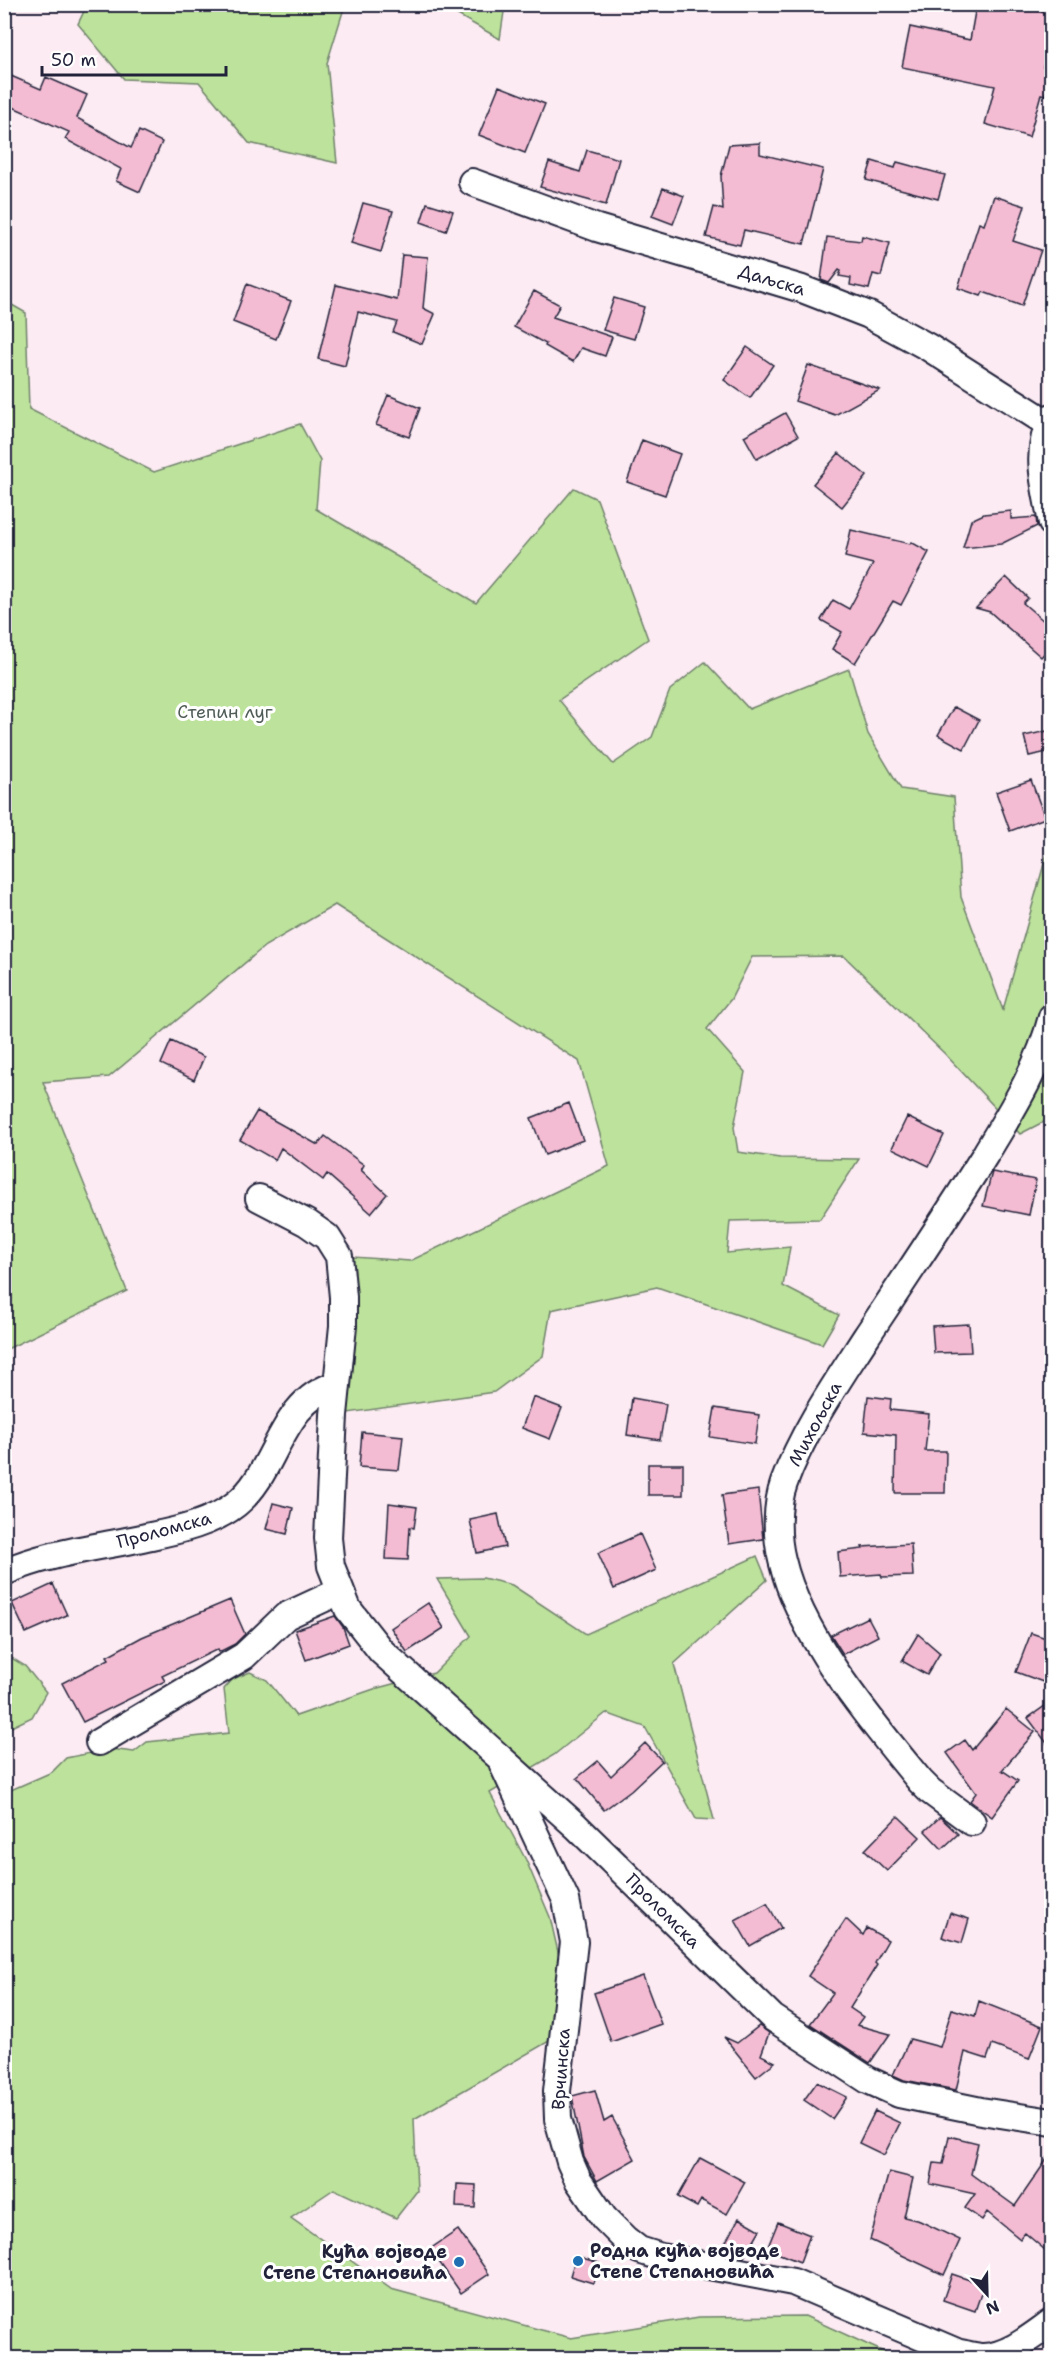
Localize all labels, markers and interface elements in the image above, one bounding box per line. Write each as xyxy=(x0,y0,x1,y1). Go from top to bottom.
scale bar xyxy=(42,39,226,77)
text: 50 m xyxy=(51,48,96,72)
street label: Даљска xyxy=(736,259,808,301)
park label: Степин луг xyxy=(177,700,273,724)
street label: Михољска xyxy=(783,1377,847,1471)
street label: Проломска xyxy=(114,1506,214,1554)
street label: Проломска xyxy=(620,1868,706,1954)
street label: Врчинска xyxy=(546,2027,576,2111)
place label: Родна кућа војводе Степе Степановића xyxy=(590,2239,780,2284)
place label: Кућа војводе Степе Степановића xyxy=(263,2240,448,2285)
marker: Родна кућа војводе Степе Степановића xyxy=(571,2254,585,2268)
marker: Кућа војводе Степе Степановића xyxy=(452,2255,466,2269)
north arrow xyxy=(957,2264,1017,2324)
text: N xyxy=(983,2295,1002,2320)

